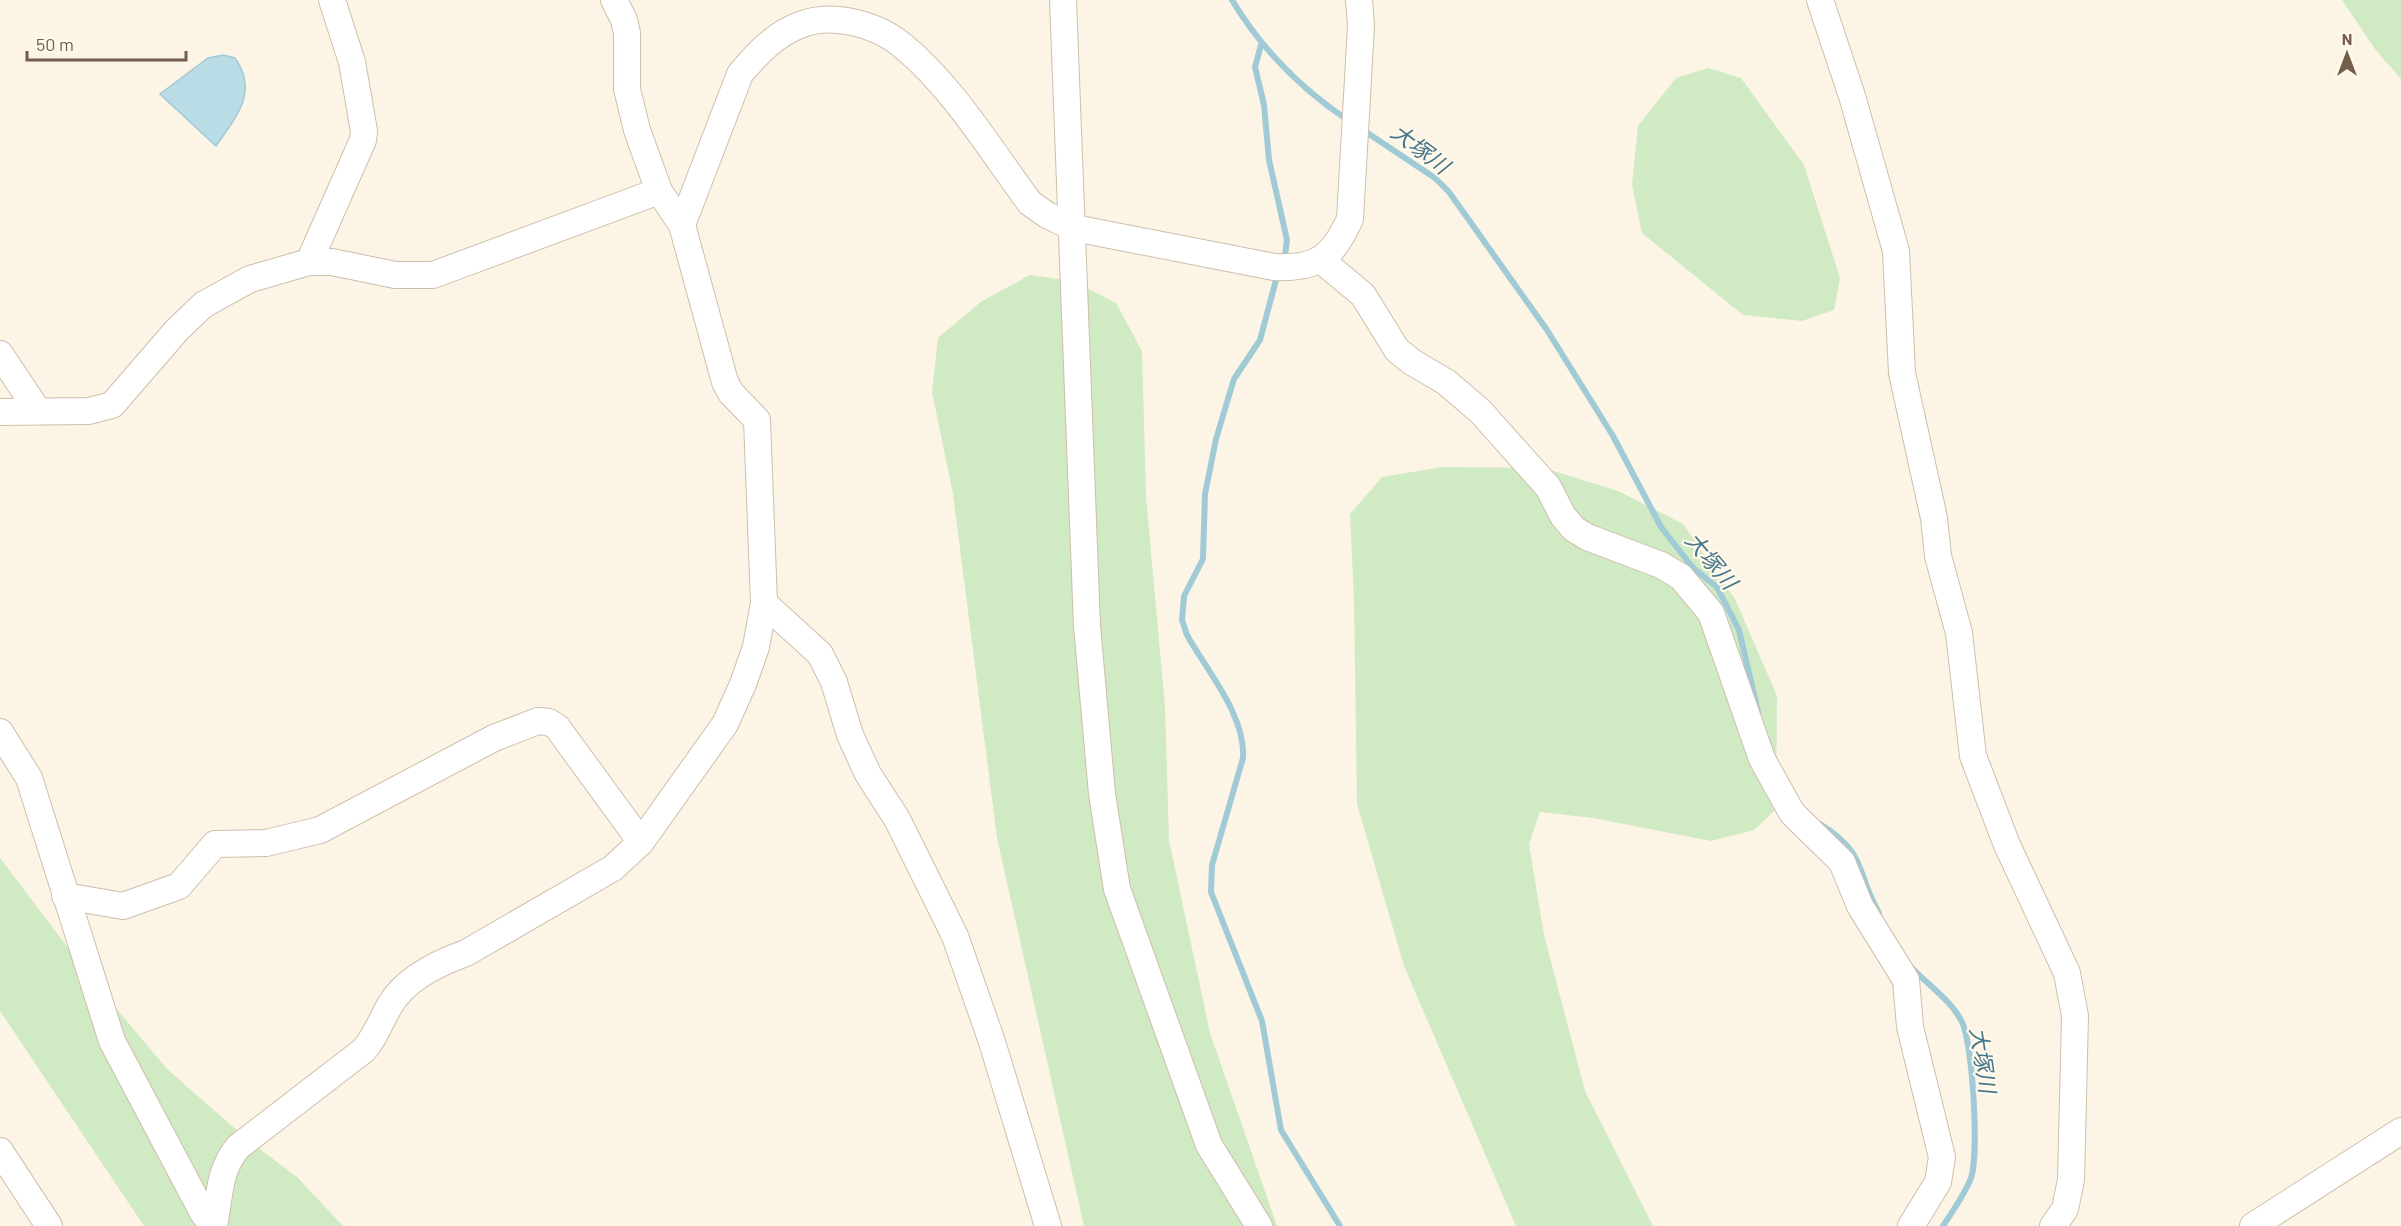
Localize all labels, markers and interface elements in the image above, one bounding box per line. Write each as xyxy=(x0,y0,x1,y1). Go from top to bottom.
scale bar xyxy=(27,24,186,62)
north arrow xyxy=(2317,24,2377,84)
text: N xyxy=(2342,29,2352,48)
text: 50 m xyxy=(36,33,74,55)
water label: 大塚川 xyxy=(1387,118,1457,179)
water label: 大塚川 xyxy=(1681,526,1744,595)
water label: 大塚川 xyxy=(1966,1025,2002,1097)

